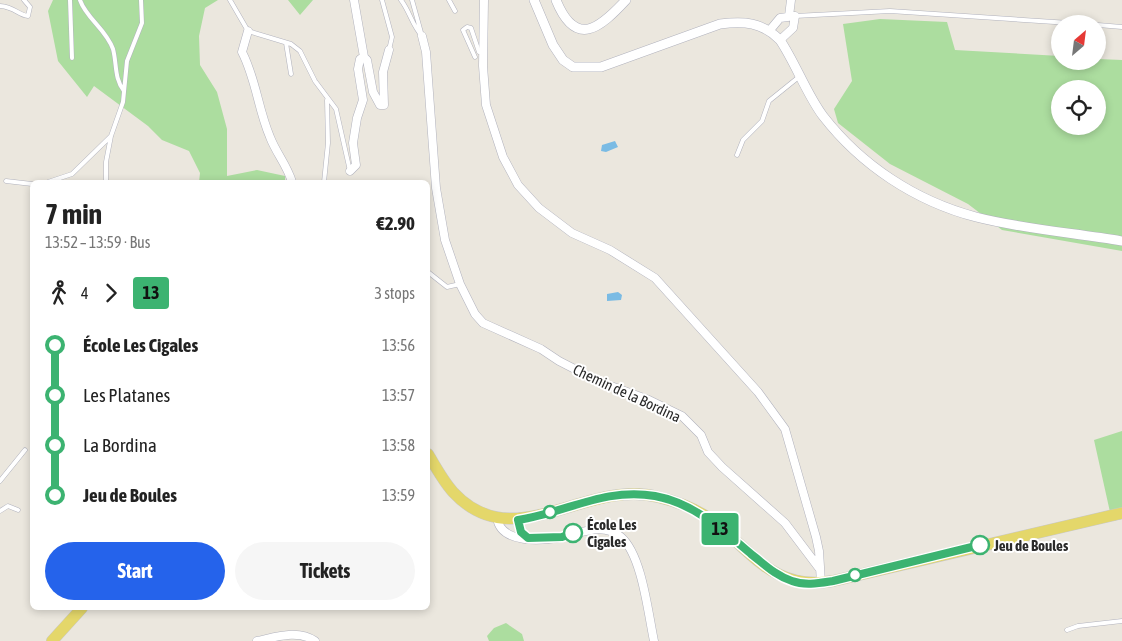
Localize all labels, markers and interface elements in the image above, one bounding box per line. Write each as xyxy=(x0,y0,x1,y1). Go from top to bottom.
north arrow xyxy=(1051,15,1106,70)
map controls xyxy=(1051,15,1106,135)
button: locate xyxy=(1051,80,1106,135)
text: 7 min xyxy=(45,198,102,230)
text: €2.90 xyxy=(376,212,415,234)
text: 13:52 – 13:59 · Bus xyxy=(45,233,150,251)
icon: walk xyxy=(45,279,73,307)
icon: forward xyxy=(97,279,125,307)
text: 13 xyxy=(143,282,159,303)
text: 4 xyxy=(81,284,89,302)
text: 3 stops xyxy=(374,284,415,302)
text: École Les Cigales xyxy=(83,334,198,356)
text: 13:56 xyxy=(382,336,415,354)
street label: Chemin de la Bordina xyxy=(570,361,684,425)
text: Les Platanes xyxy=(83,384,170,406)
text: 13:57 xyxy=(382,386,415,404)
text: La Bordina xyxy=(83,434,157,456)
text: 13:58 xyxy=(382,436,415,454)
text: Jeu de Boules xyxy=(83,484,177,506)
text: 13:59 xyxy=(382,486,415,504)
unlabelled marker xyxy=(543,505,557,519)
line badge: 13 xyxy=(698,513,742,545)
place label: École Les Cigales xyxy=(587,516,637,550)
text: 13 xyxy=(712,518,728,539)
marker: École Les Cigales xyxy=(563,523,583,543)
marker: Jeu de Boules xyxy=(970,535,990,555)
place label: Jeu de Boules xyxy=(993,537,1069,554)
button: Start xyxy=(45,542,225,600)
button: Tickets xyxy=(235,542,415,600)
unlabelled marker xyxy=(848,568,862,582)

